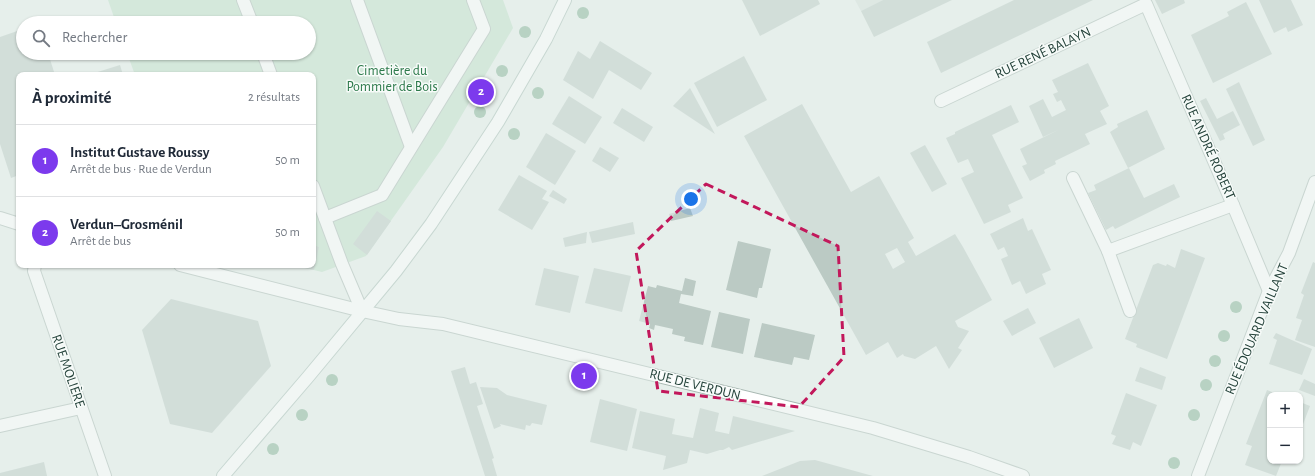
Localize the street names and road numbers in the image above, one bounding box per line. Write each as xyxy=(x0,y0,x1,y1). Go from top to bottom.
street label: RUE RENÉ BALAYN xyxy=(992,22,1093,81)
street label: RUE ANDRÉ ROBERT xyxy=(1178,91,1240,202)
street label: RUE ÉDOUARD VAILLANT xyxy=(1220,260,1291,397)
street label: RUE MOLIÈRE xyxy=(49,332,90,409)
street label: RUE DE VERDUN xyxy=(648,367,742,403)

